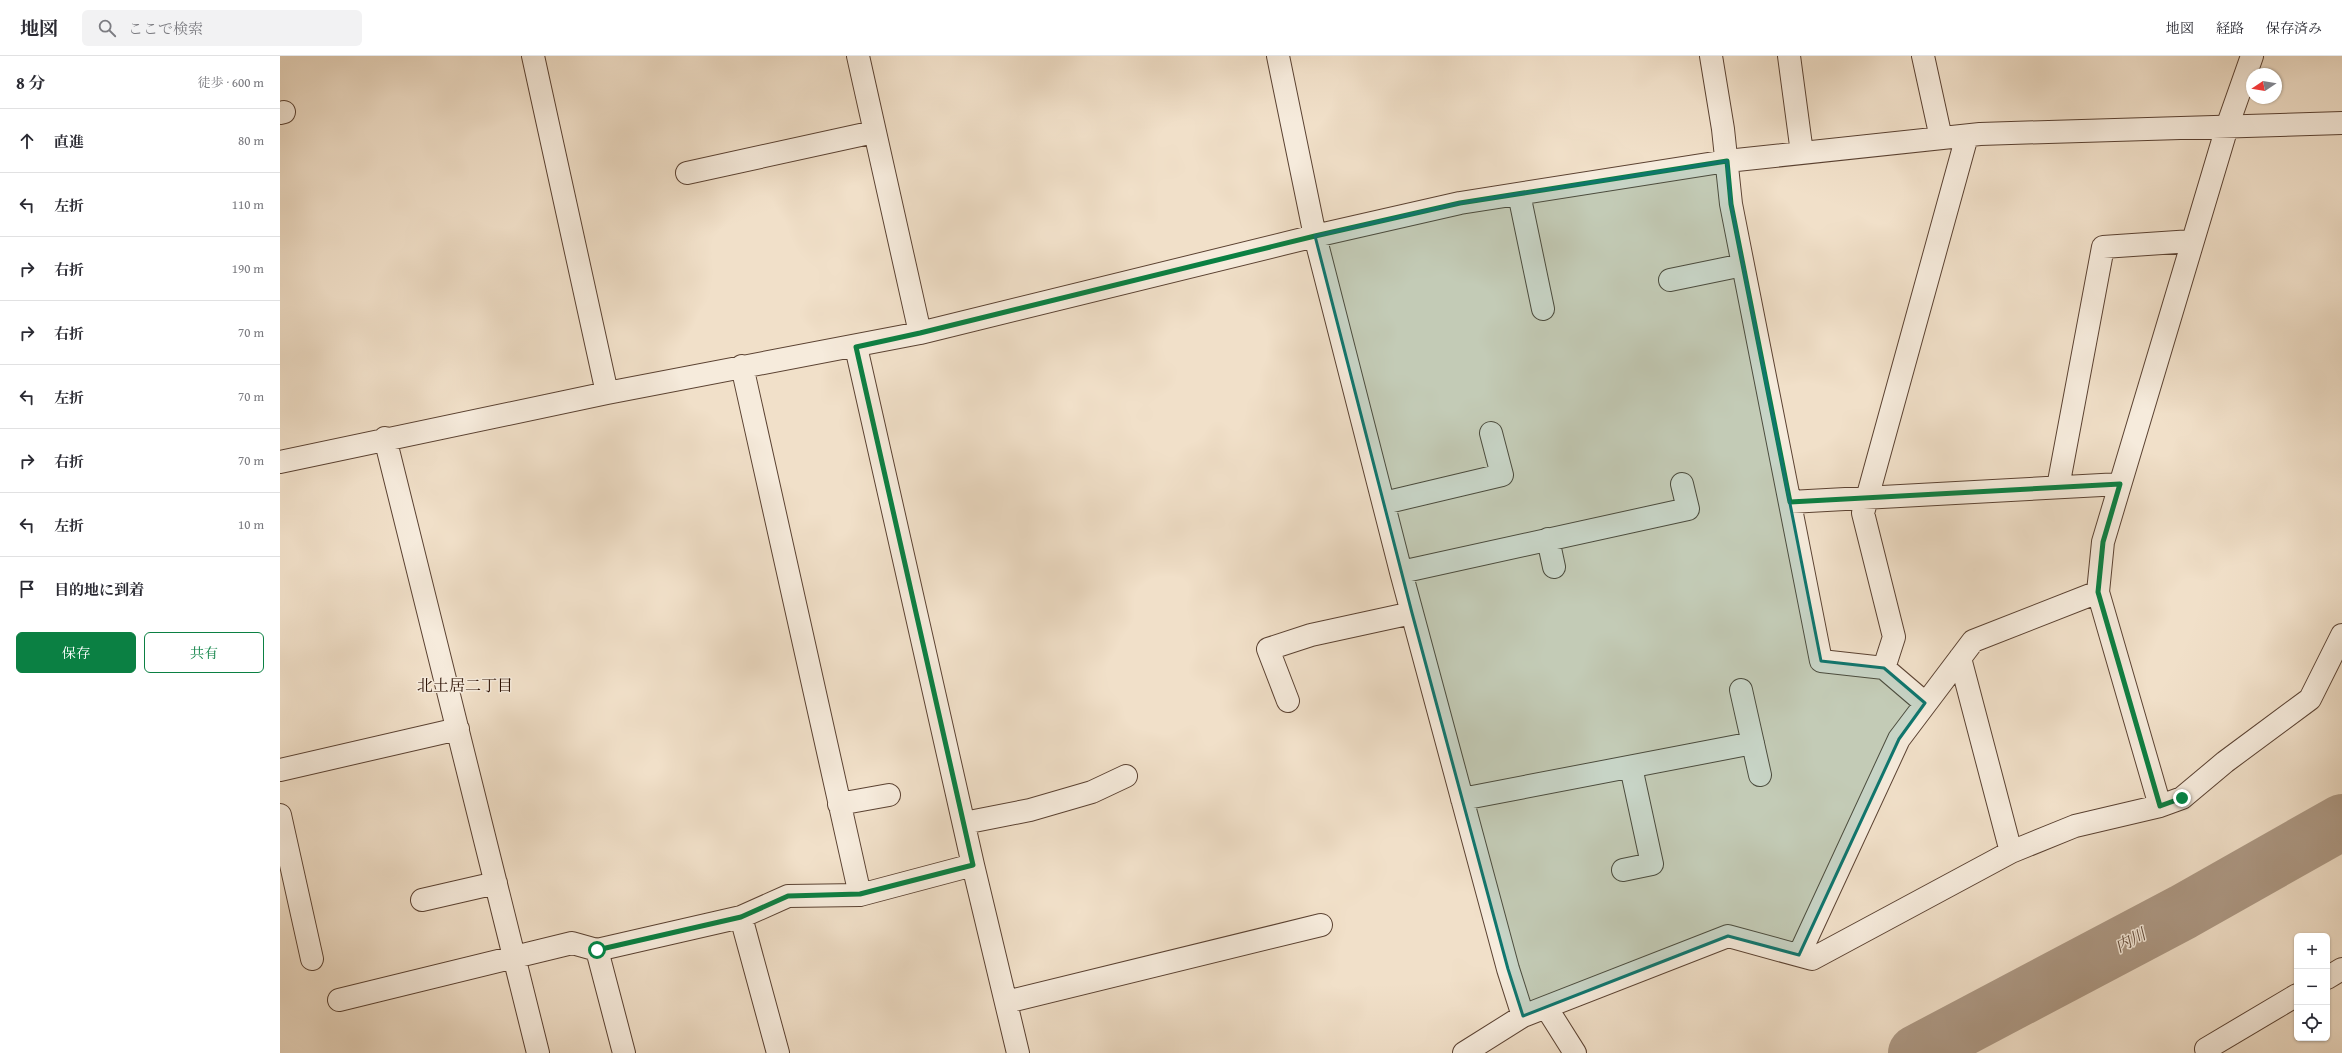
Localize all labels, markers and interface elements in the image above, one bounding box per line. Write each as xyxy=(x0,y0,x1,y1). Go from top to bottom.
search box xyxy=(82,10,362,46)
text: 地図 xyxy=(20,14,58,42)
icon: search xyxy=(96,17,118,39)
text: ここで検索 xyxy=(128,18,203,39)
text: 地図 xyxy=(2166,18,2194,38)
text: 経路 xyxy=(2216,18,2244,38)
text: 保存済み xyxy=(2266,18,2322,38)
north arrow xyxy=(2246,68,2282,104)
text: 8 分 xyxy=(16,70,46,95)
text: 徒歩 · 600 m xyxy=(198,73,264,92)
icon: ahead xyxy=(16,130,38,152)
text: 直進 xyxy=(54,131,84,152)
text: 80 m xyxy=(238,131,264,150)
icon: left xyxy=(16,194,38,216)
text: 左折 xyxy=(54,195,84,216)
text: 110 m xyxy=(232,195,264,214)
icon: right xyxy=(16,258,38,280)
text: 右折 xyxy=(54,259,84,280)
text: 190 m xyxy=(232,259,264,278)
icon: right xyxy=(16,322,38,344)
text: 右折 xyxy=(54,323,84,344)
text: 70 m xyxy=(238,323,264,342)
icon: left xyxy=(16,386,38,408)
text: 左折 xyxy=(54,387,84,408)
text: 70 m xyxy=(238,387,264,406)
icon: right xyxy=(16,450,38,472)
text: 右折 xyxy=(54,451,84,472)
text: 70 m xyxy=(238,451,264,470)
icon: left xyxy=(16,514,38,536)
text: 左折 xyxy=(54,515,84,536)
text: 10 m xyxy=(238,515,264,534)
icon: arrive xyxy=(16,578,38,600)
text: 目的地に到着 xyxy=(54,579,144,600)
button: 保存 xyxy=(16,632,136,673)
button: 共有 xyxy=(144,632,264,673)
district label: 北土居二丁目 xyxy=(417,673,513,697)
route end xyxy=(2173,789,2191,807)
water label: 内川 xyxy=(2110,921,2152,958)
map controls xyxy=(2294,933,2330,1041)
button: + xyxy=(2294,933,2330,969)
route start xyxy=(588,941,606,959)
button: − xyxy=(2294,969,2330,1005)
button: locate xyxy=(2294,1005,2330,1041)

